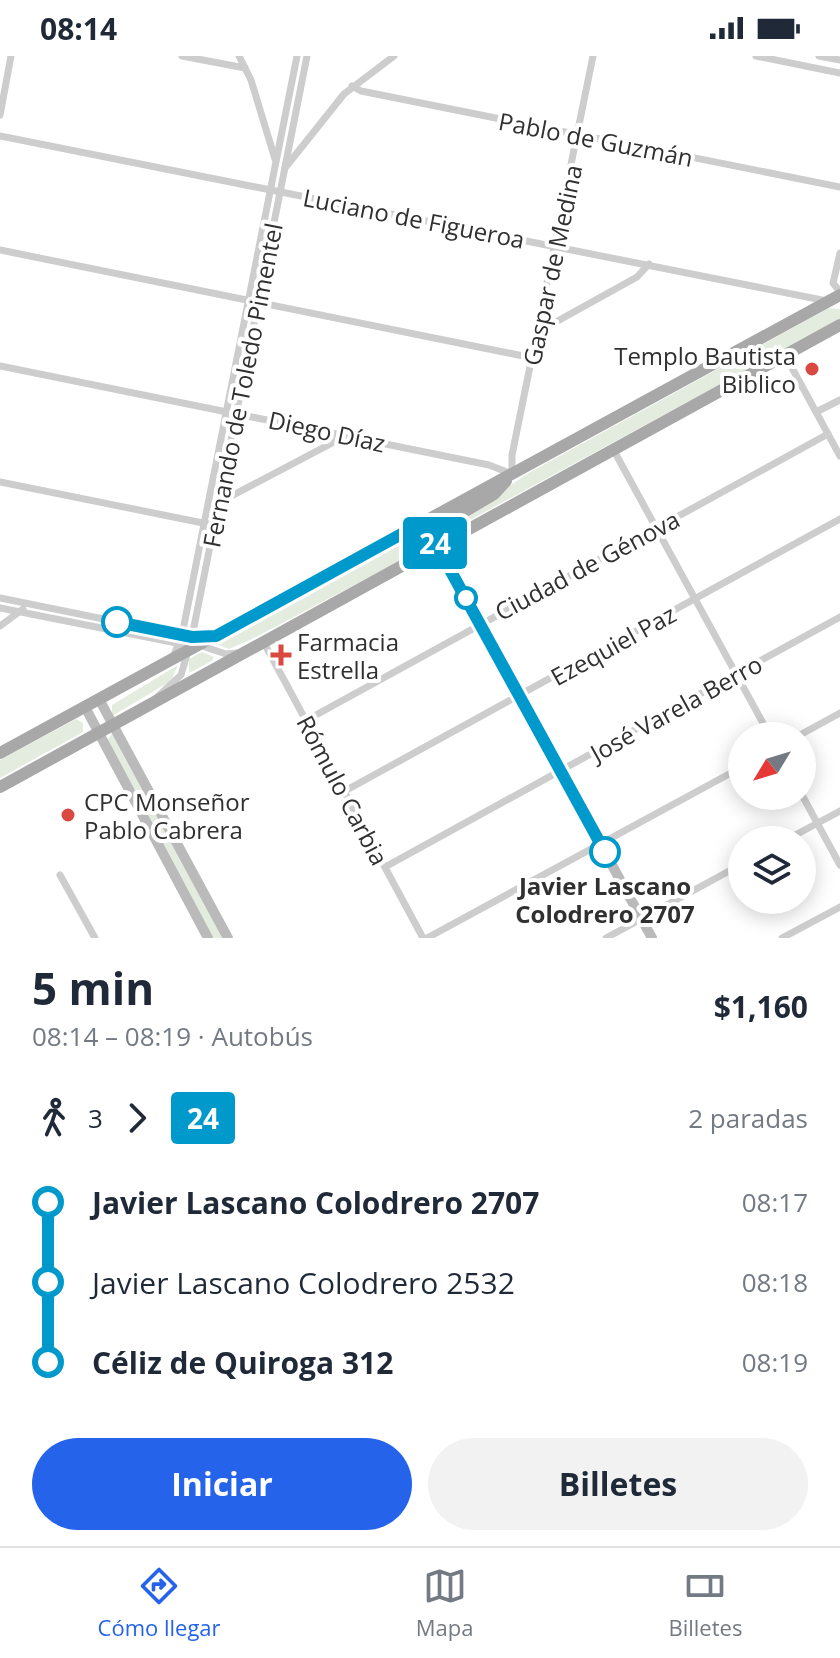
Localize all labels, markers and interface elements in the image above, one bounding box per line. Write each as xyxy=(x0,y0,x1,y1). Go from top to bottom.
text: 08:14 xyxy=(40,8,117,49)
street label: Pablo de Guzmán xyxy=(496,104,696,174)
street label: Gaspar de Medina xyxy=(515,162,589,368)
street label: Luciano de Figueroa xyxy=(300,180,528,256)
street label: Fernando de Toledo Pimentel xyxy=(194,220,290,550)
place label: Templo Bautista Biblico xyxy=(614,339,796,400)
marker: Templo Bautista Biblico xyxy=(803,360,821,378)
street label: Diego Díaz xyxy=(266,403,388,459)
street label: Ciudad de Génova xyxy=(489,502,685,628)
line badge: 24 xyxy=(399,517,471,569)
text: 24 xyxy=(419,524,451,562)
unlabelled marker xyxy=(455,587,477,609)
street label: Ezequiel Paz xyxy=(545,597,681,693)
unlabelled marker xyxy=(102,607,132,637)
place label: Farmacia Estrella xyxy=(297,625,399,686)
marker: Farmacia Estrella xyxy=(272,646,290,664)
street label: José Varela Berro xyxy=(582,647,768,770)
street label: Rómulo Carbia xyxy=(290,709,396,871)
north arrow xyxy=(728,722,816,810)
map controls xyxy=(728,722,816,914)
place label: CPC Monseñor Pablo Cabrera xyxy=(84,785,250,846)
marker: CPC Monseñor Pablo Cabrera xyxy=(59,806,77,824)
button: layers xyxy=(728,826,816,914)
marker: Javier Lascano Colodrero 2707 xyxy=(590,837,620,867)
place label: Javier Lascano Colodrero 2707 xyxy=(515,869,695,930)
text: 5 min xyxy=(32,958,154,1018)
text: $1,160 xyxy=(714,986,808,1027)
text: 08:14 – 08:19 · Autobús xyxy=(32,1018,313,1054)
icon: walk xyxy=(32,1096,76,1140)
icon: forward xyxy=(115,1096,159,1140)
text: 24 xyxy=(187,1099,219,1137)
text: 3 xyxy=(88,1100,103,1136)
text: 2 paradas xyxy=(688,1100,808,1136)
text: Javier Lascano Colodrero 2707 xyxy=(92,1182,539,1223)
text: 08:17 xyxy=(742,1184,808,1220)
text: Javier Lascano Colodrero 2532 xyxy=(92,1262,515,1303)
text: 08:18 xyxy=(742,1264,808,1300)
text: Céliz de Quiroga 312 xyxy=(92,1342,393,1383)
text: 08:19 xyxy=(742,1344,808,1380)
button: Iniciar xyxy=(32,1438,412,1530)
button: Billetes xyxy=(428,1438,808,1530)
tab: Cómo llegar xyxy=(98,1564,221,1642)
tab: Mapa xyxy=(416,1564,473,1642)
tab: Billetes xyxy=(669,1564,742,1642)

